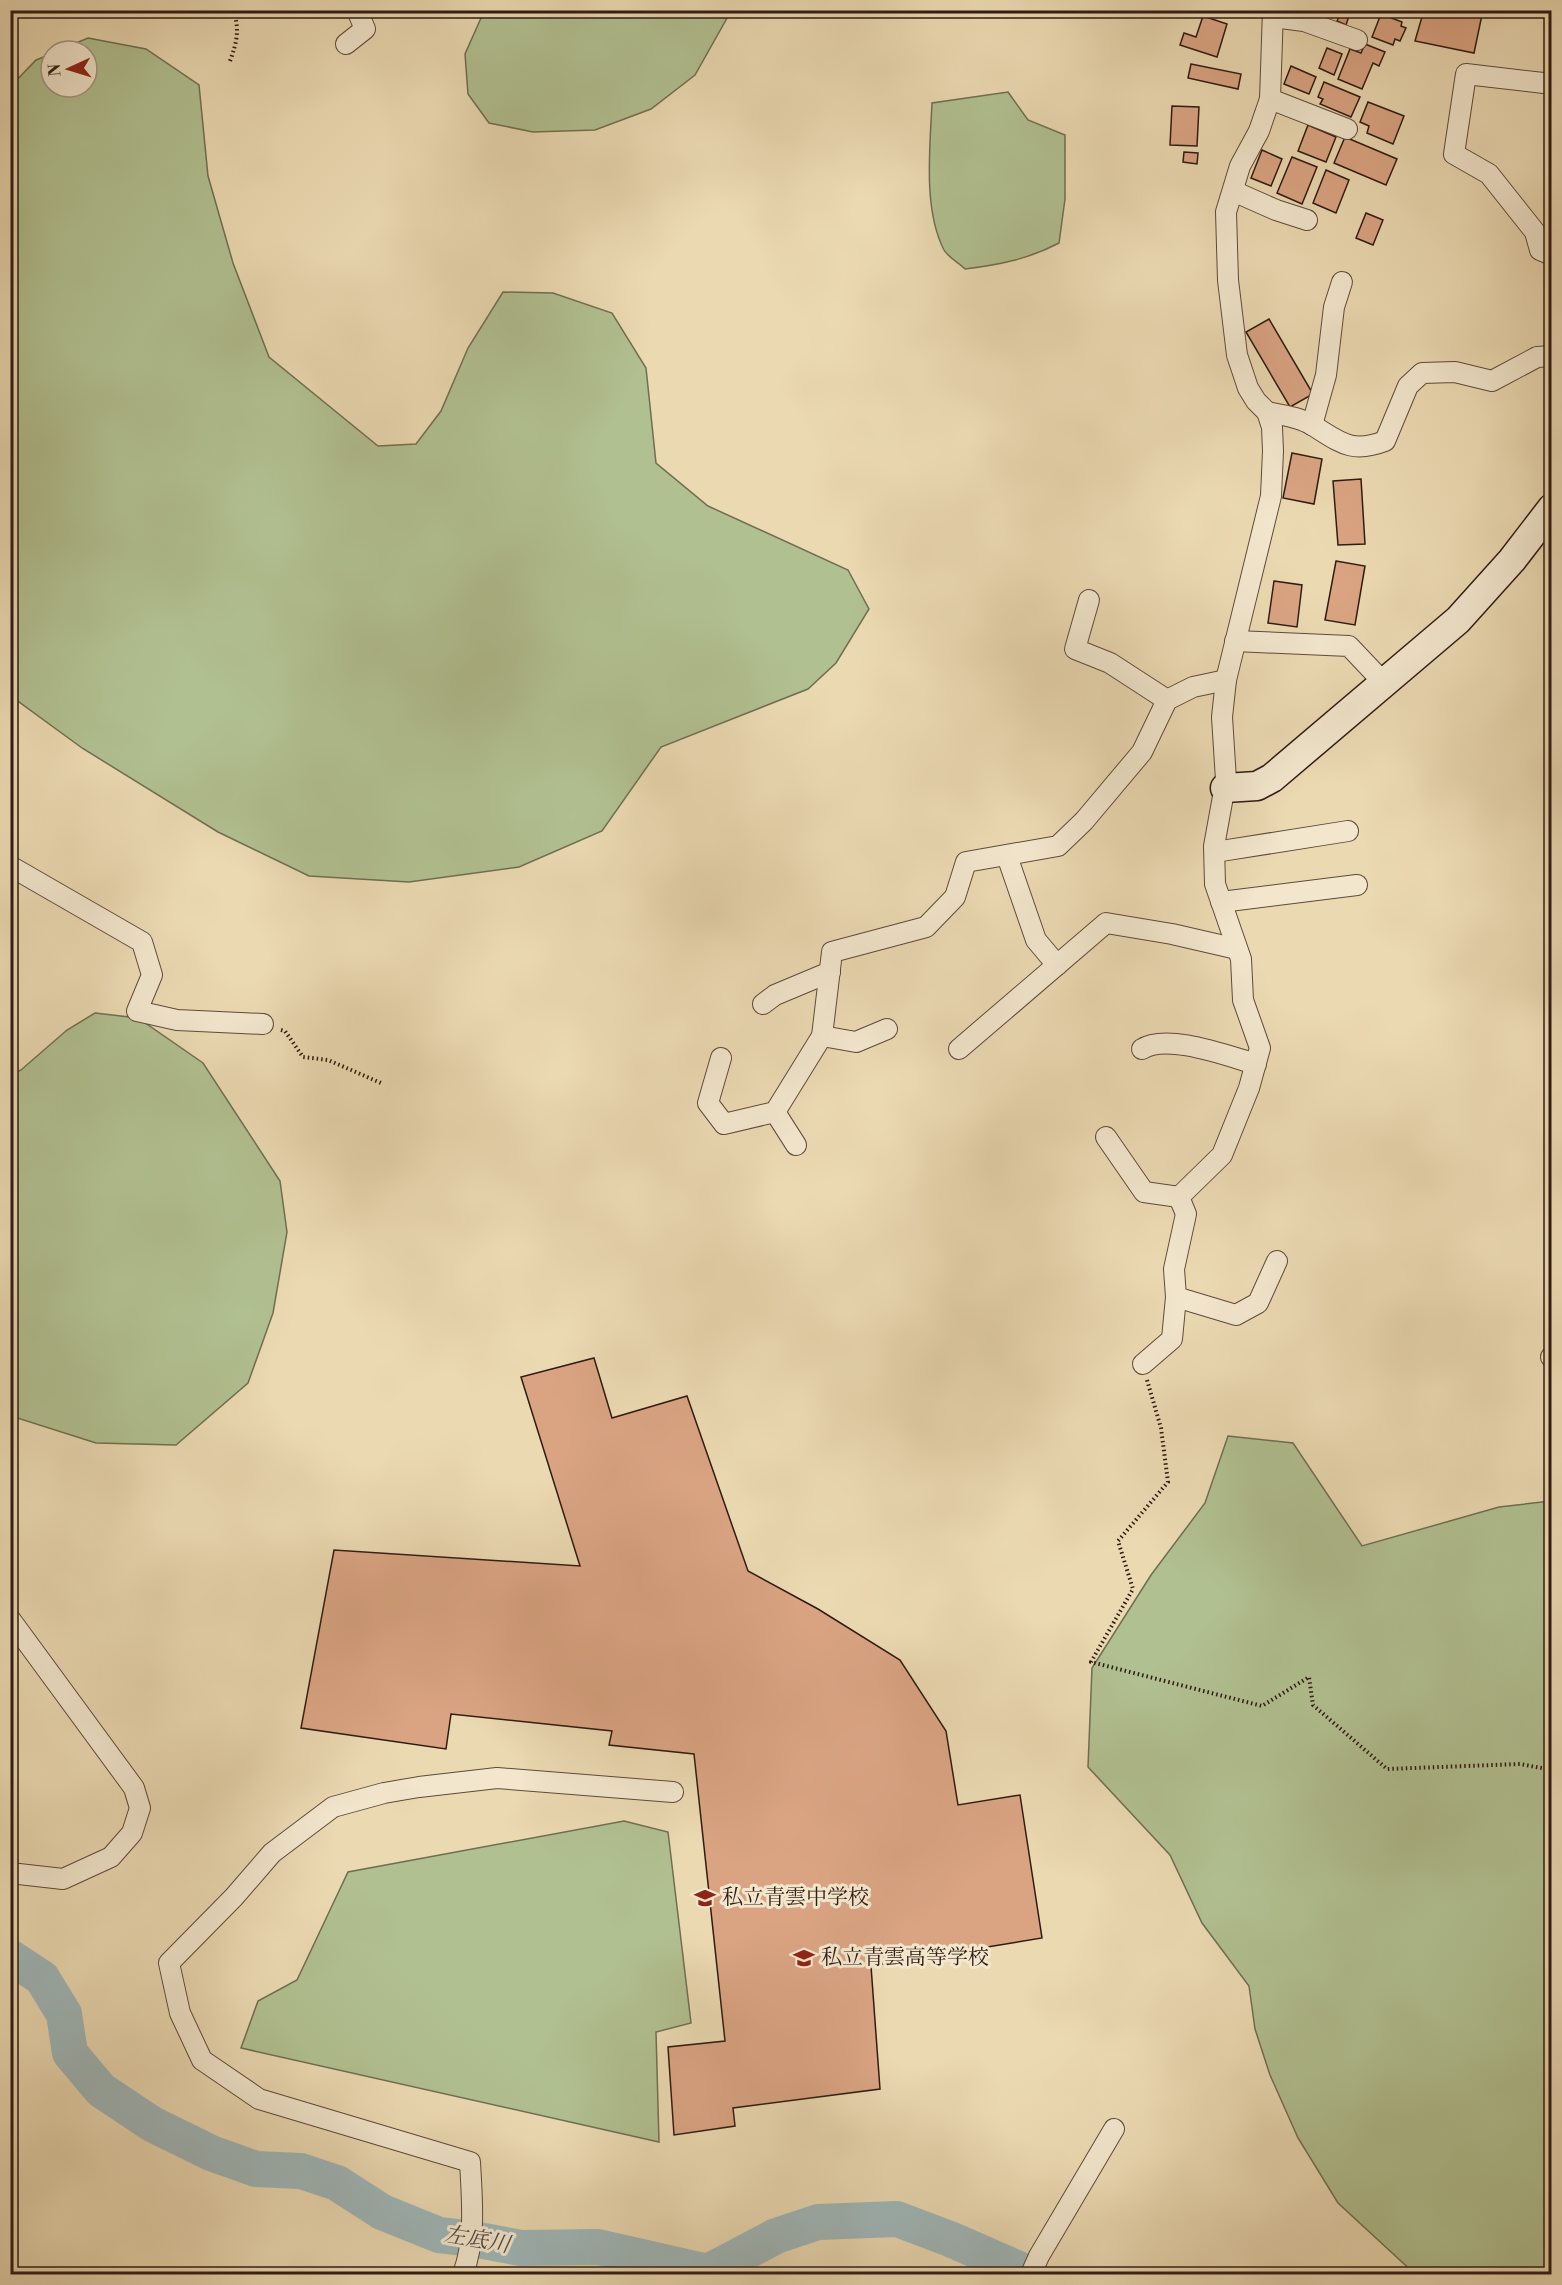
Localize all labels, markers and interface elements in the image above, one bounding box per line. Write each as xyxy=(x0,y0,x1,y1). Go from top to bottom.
north arrow xyxy=(39,39,99,99)
text: N xyxy=(45,63,65,77)
place label: 私立青雲中学校 xyxy=(722,1885,869,1911)
school or university icon: 私立青雲中学校 xyxy=(693,1886,717,1910)
place label: 私立青雲高等学校 xyxy=(821,1945,989,1971)
school or university icon: 私立青雲高等学校 xyxy=(792,1946,816,1970)
water label: 左底川 xyxy=(442,2221,514,2259)

